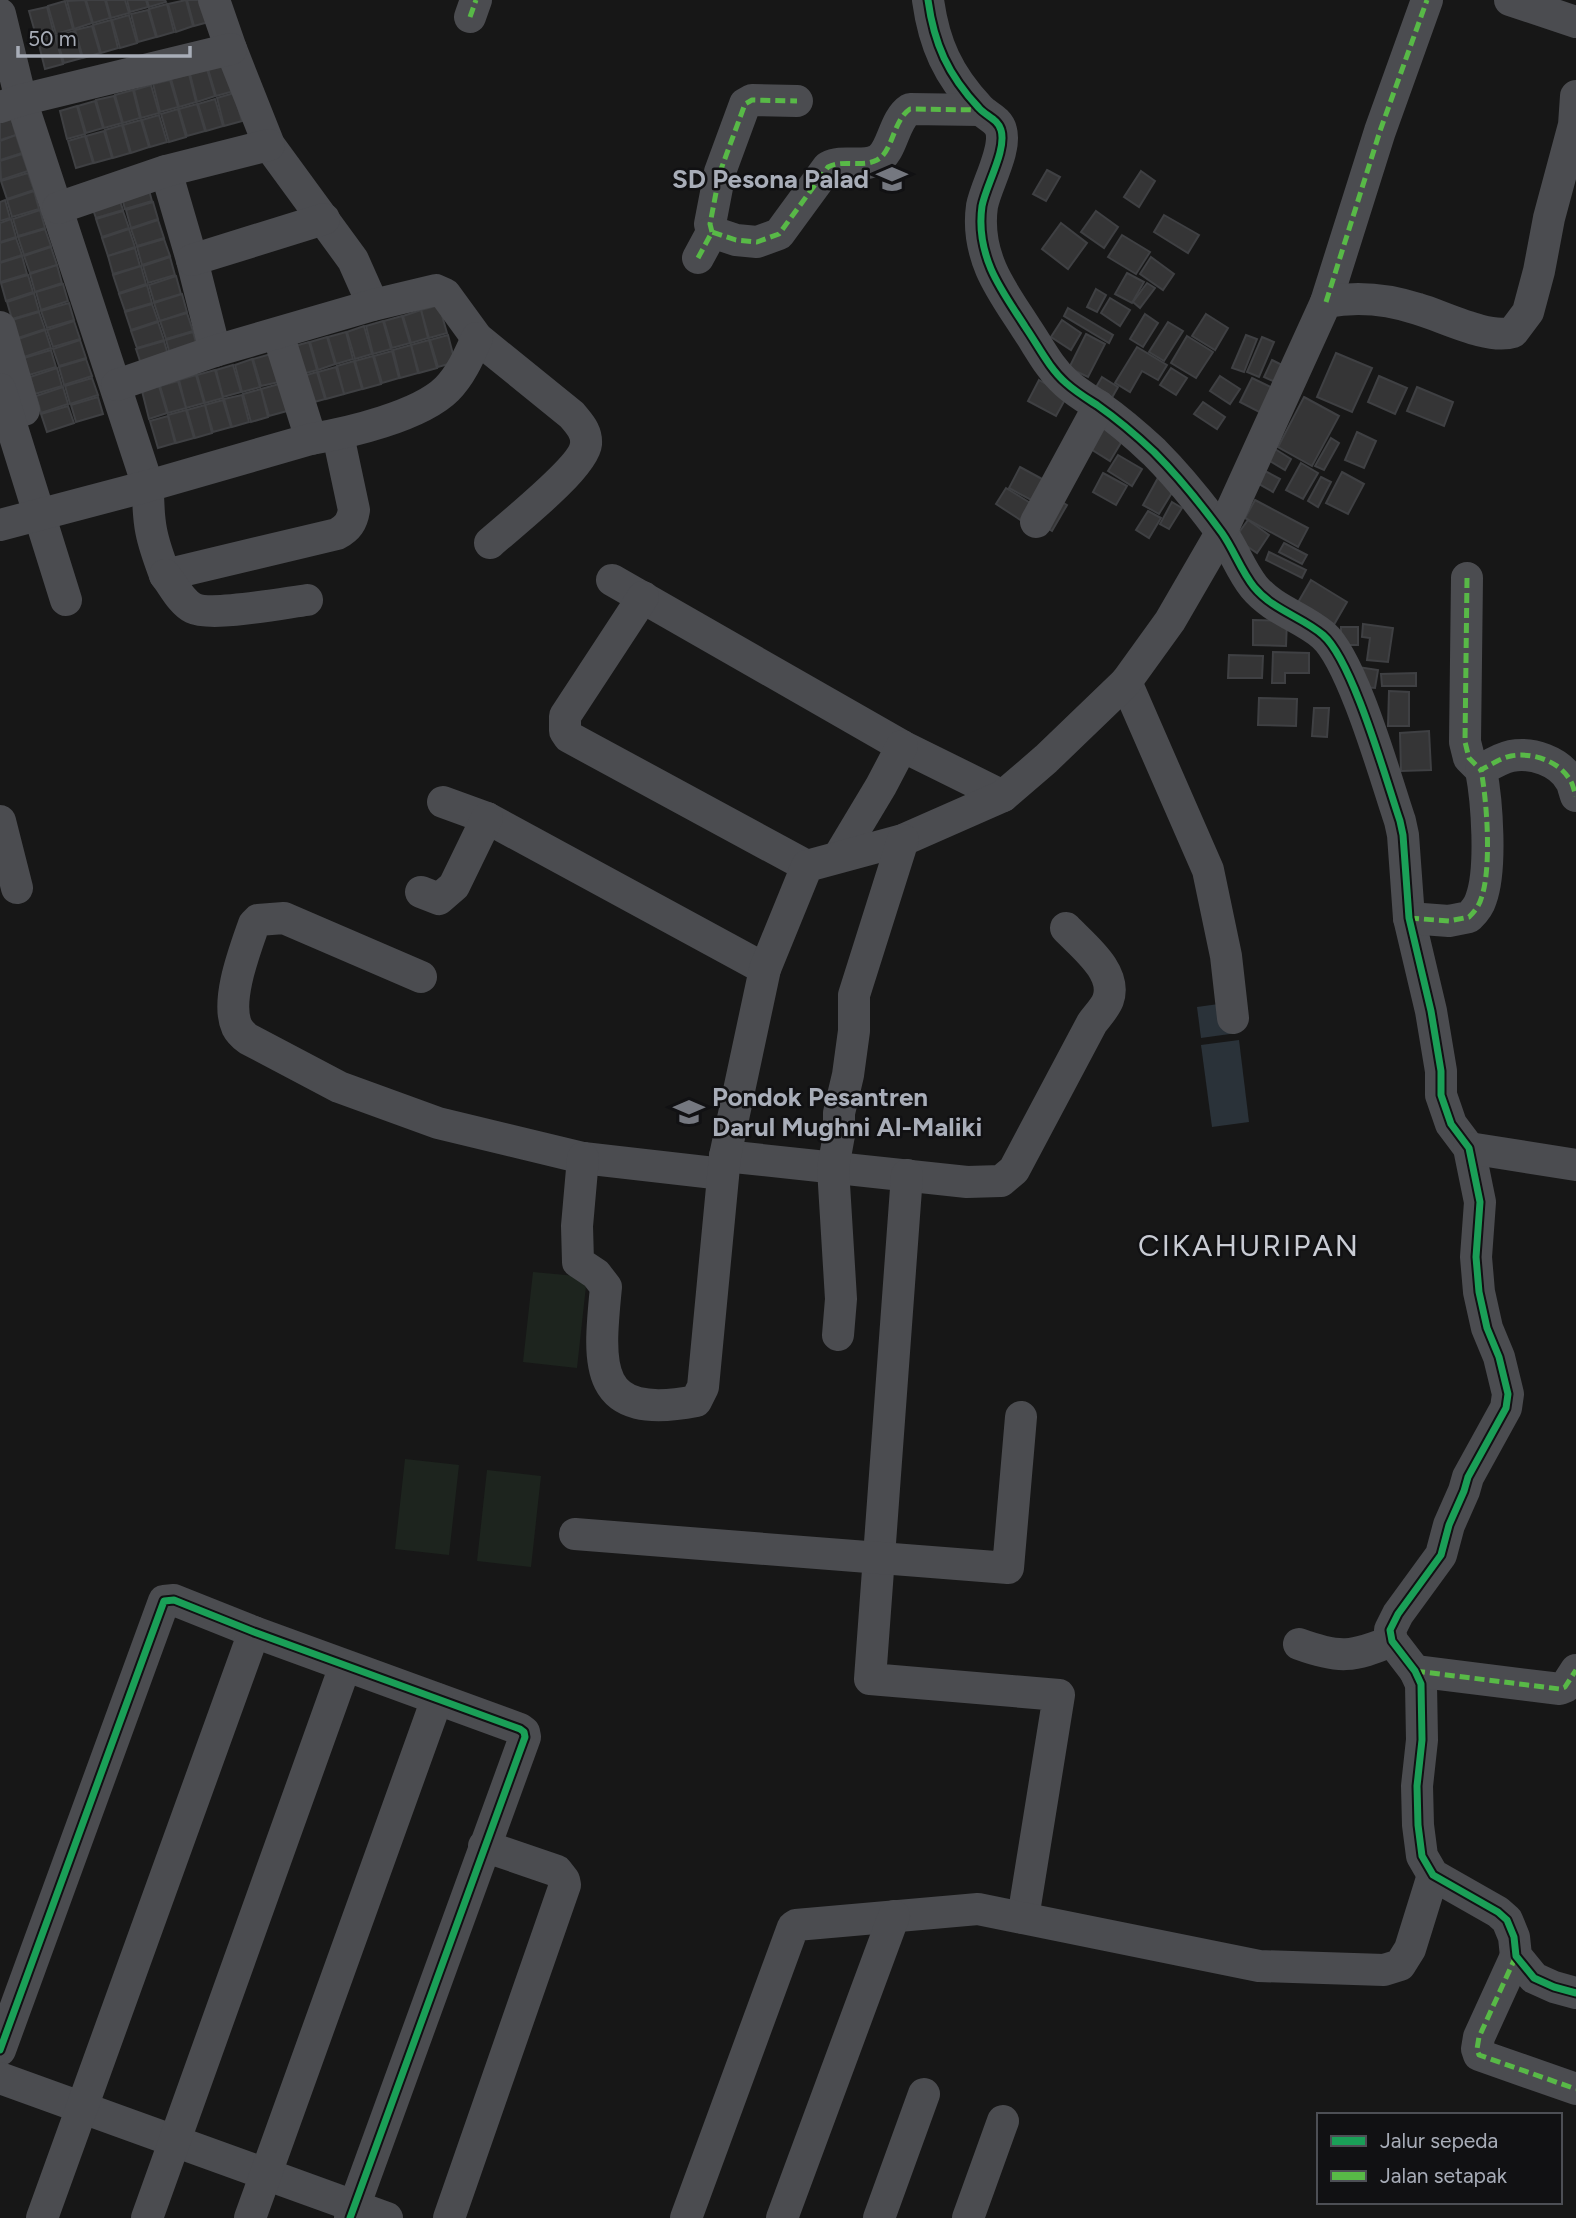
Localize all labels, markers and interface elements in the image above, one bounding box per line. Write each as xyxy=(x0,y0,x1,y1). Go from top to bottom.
scale bar xyxy=(18,14,189,58)
text: 50 m xyxy=(28,26,77,51)
school or university icon: SD Pesona Palad xyxy=(875,162,909,196)
place label: SD Pesona Palad xyxy=(672,163,869,195)
place label: Pondok Pesantren Darul Mughni Al-Maliki xyxy=(712,1081,982,1143)
school or university icon: Pondok Pesantren Darul Mughni Al-Maliki xyxy=(672,1095,706,1129)
district label: CIKAHURIPAN xyxy=(1138,1227,1360,1264)
legend xyxy=(1317,2113,1562,2204)
text: Jalur sepeda xyxy=(1380,2128,1498,2153)
text: Jalan setapak xyxy=(1380,2163,1508,2188)

